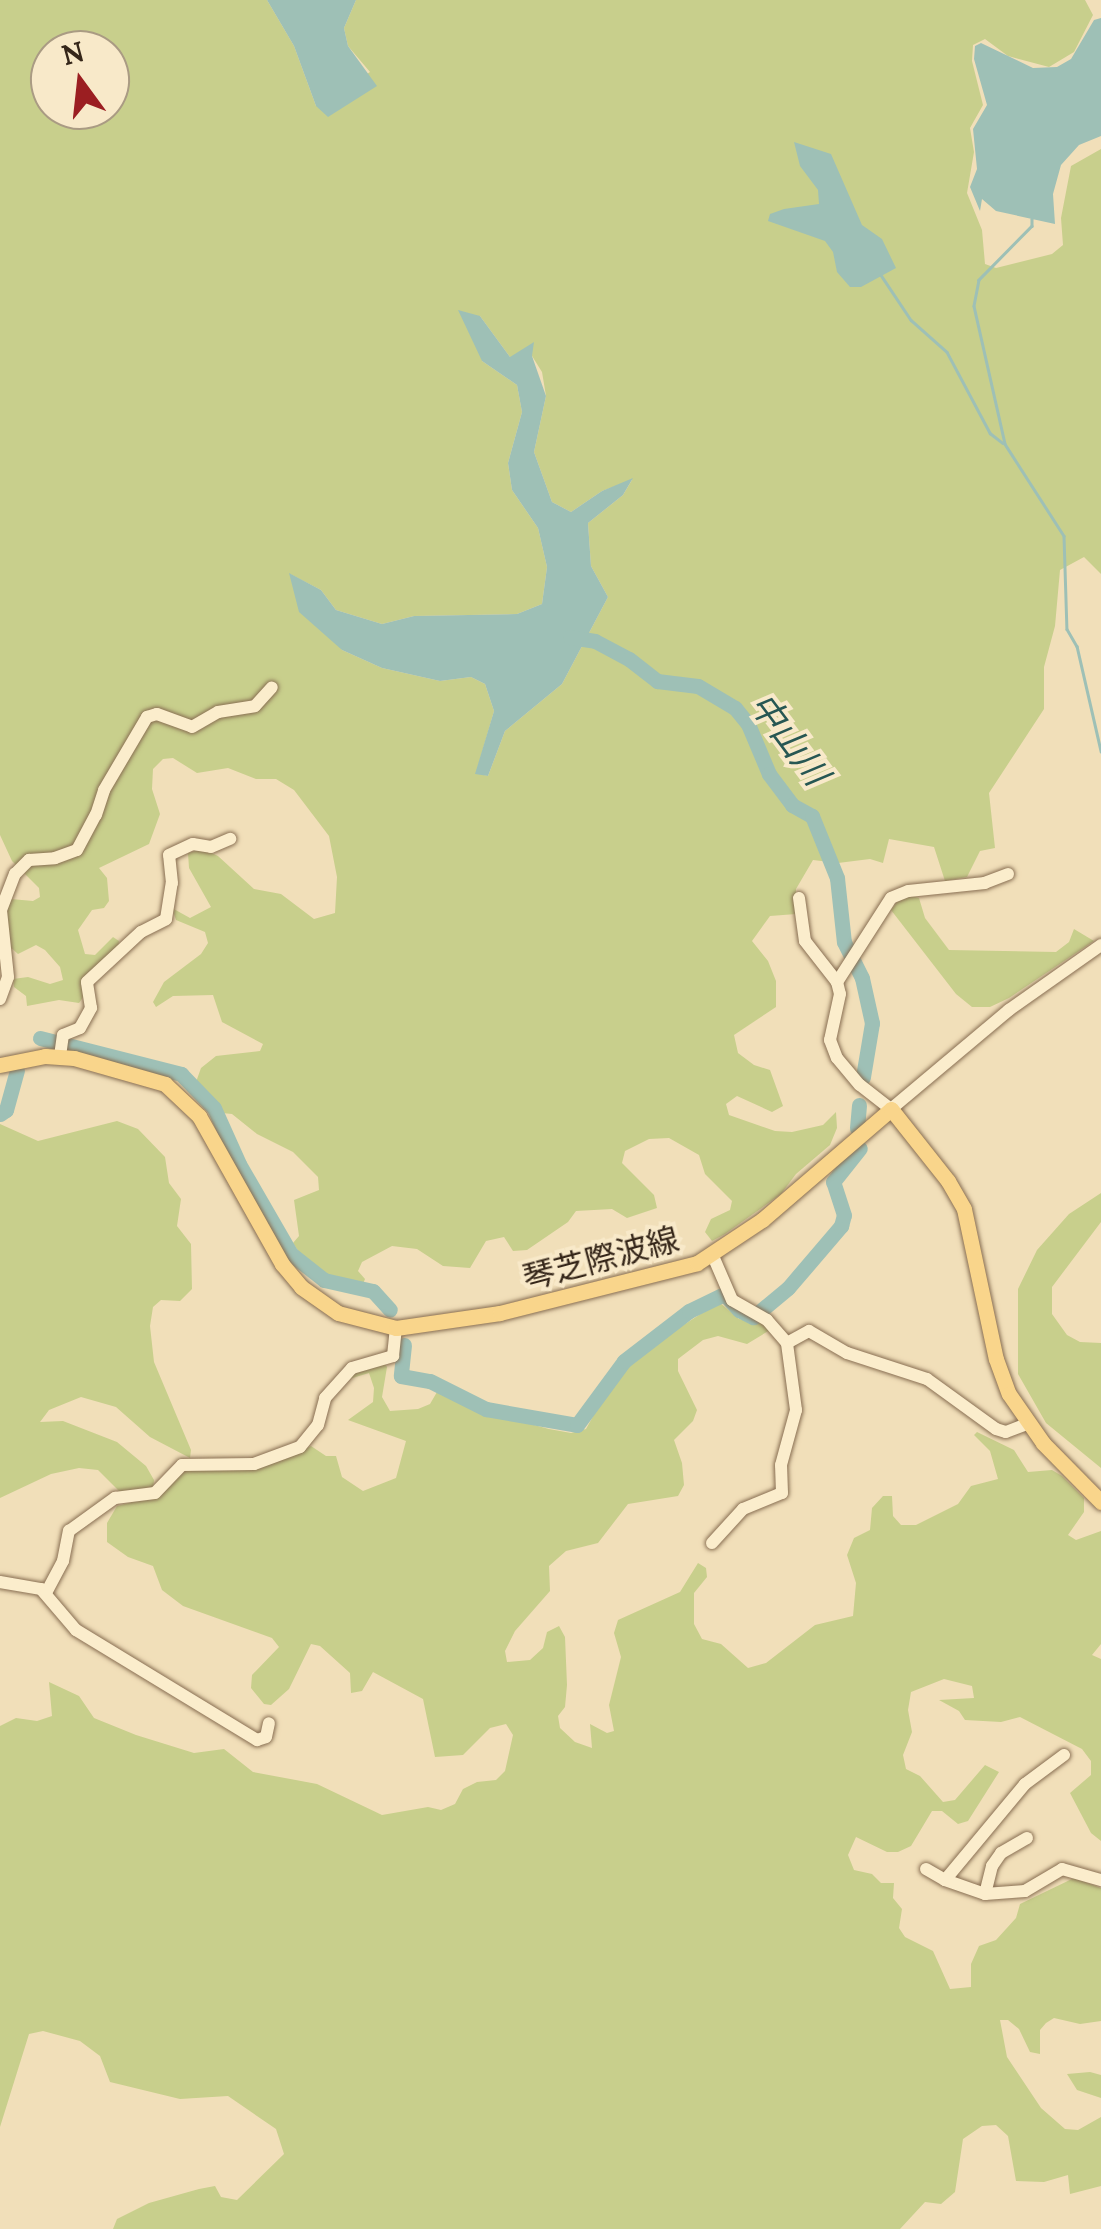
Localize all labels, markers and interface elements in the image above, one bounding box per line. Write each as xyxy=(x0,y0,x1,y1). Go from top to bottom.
north arrow xyxy=(30,30,130,130)
text: N xyxy=(58,33,88,73)
water label: 中山川 xyxy=(741,684,837,794)
street label: 琴芝際波線 xyxy=(519,1220,683,1298)

